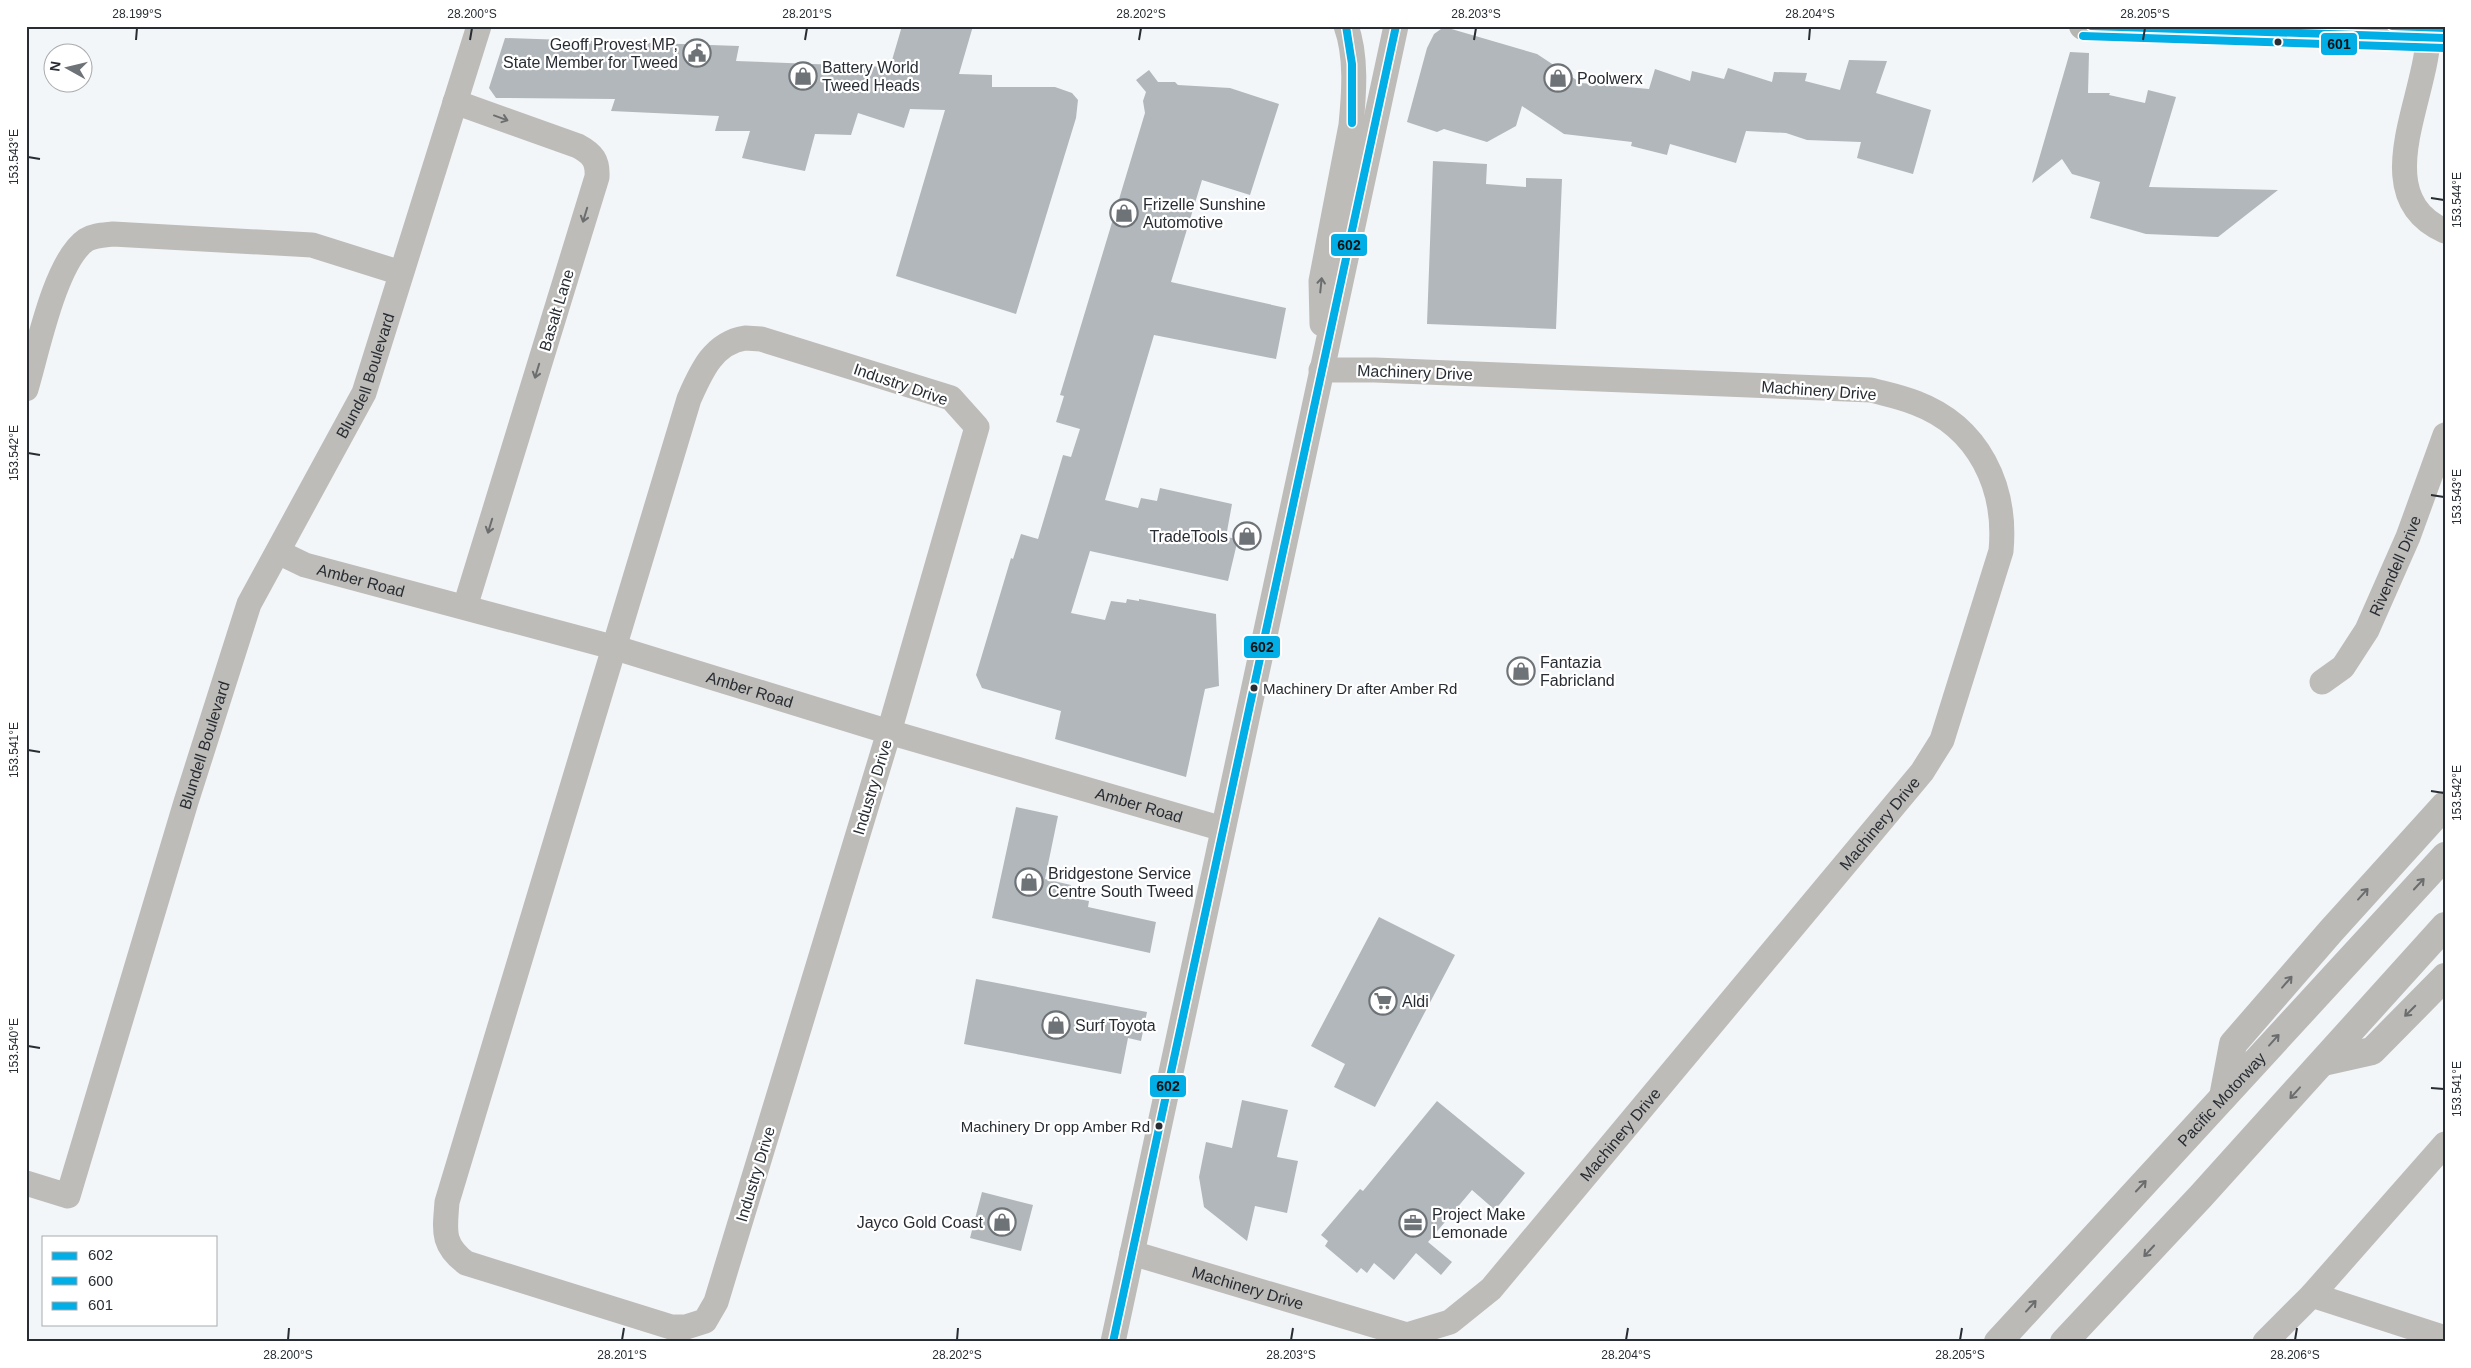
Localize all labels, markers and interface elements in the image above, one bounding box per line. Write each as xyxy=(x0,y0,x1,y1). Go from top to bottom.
text: 28.199°S xyxy=(112,7,162,21)
text: 28.200°S xyxy=(447,7,497,21)
text: 28.201°S xyxy=(782,7,832,21)
text: 28.202°S xyxy=(1116,7,1166,21)
text: 28.203°S xyxy=(1451,7,1501,21)
text: 28.204°S xyxy=(1785,7,1835,21)
text: 28.205°S xyxy=(2120,7,2170,21)
line badge: 601 xyxy=(2320,32,2358,56)
place label: Geoff Provest MP, State Member for Tweed xyxy=(503,36,678,71)
text: 601 xyxy=(2327,36,2351,52)
unlabelled marker xyxy=(2273,37,2283,47)
public building icon: Geoff Provest MP, State Member for Tweed xyxy=(682,38,712,68)
north arrow xyxy=(42,42,92,92)
place label: Battery World Tweed Heads xyxy=(822,59,920,94)
text: N xyxy=(46,60,64,72)
shop icon: Battery World Tweed Heads xyxy=(788,61,818,91)
shop icon: Poolwerx xyxy=(1543,63,1573,93)
place label: Poolwerx xyxy=(1577,70,1643,87)
one-way arrow xyxy=(493,114,508,123)
text: 153.543°E xyxy=(7,129,21,185)
text: 153.544°E xyxy=(2450,172,2464,228)
place label: Frizelle Sunshine Automotive xyxy=(1143,196,1266,231)
shop icon: Frizelle Sunshine Automotive xyxy=(1109,198,1139,228)
one-way arrow xyxy=(580,207,590,223)
line badge: 602 xyxy=(1330,233,1368,257)
text: 602 xyxy=(1337,237,1361,253)
street label: Basalt Lane xyxy=(536,267,577,353)
one-way arrow xyxy=(1316,277,1326,293)
street label: Blundell Boulevard xyxy=(333,311,398,441)
street label: Industry Drive xyxy=(851,360,950,409)
one-way arrow xyxy=(532,362,542,378)
street label: Machinery Drive xyxy=(1357,362,1473,383)
street label: Machinery Drive xyxy=(1761,378,1877,403)
text: 153.542°E xyxy=(7,425,21,481)
text: 153.543°E xyxy=(2450,469,2464,525)
street label: Rivendell Drive xyxy=(2366,513,2424,619)
one-way arrow xyxy=(484,518,494,534)
shop icon: TradeTools xyxy=(1232,521,1262,551)
place label: TradeTools xyxy=(1149,528,1228,545)
street label: Amber Road xyxy=(315,561,407,600)
line badge: 602 xyxy=(1243,635,1281,659)
text: 602 xyxy=(1250,639,1274,655)
place label: Fantazia Fabricland xyxy=(1540,654,1615,689)
shop icon: Fantazia Fabricland xyxy=(1506,656,1536,686)
street label: Amber Road xyxy=(704,668,795,711)
street label: Blundell Boulevard xyxy=(176,679,233,811)
place label: Machinery Dr after Amber Rd xyxy=(1263,680,1457,697)
marker: Machinery Dr after Amber Rd xyxy=(1249,683,1259,693)
text: 153.541°E xyxy=(7,722,21,778)
street label: Industry Drive xyxy=(850,737,895,837)
text: 153.542°E xyxy=(2450,765,2464,821)
street label: Machinery Drive xyxy=(1836,774,1923,873)
street label: Amber Road xyxy=(1094,784,1185,826)
place label: Bridgestone Service Centre South Tweed xyxy=(1048,865,1194,900)
shop icon: Bridgestone Service Centre South Tweed xyxy=(1014,867,1044,897)
one-way arrow xyxy=(2413,878,2425,890)
one-way arrow xyxy=(2358,888,2369,901)
one-way arrow xyxy=(2281,976,2292,989)
supermarket icon: Aldi xyxy=(1368,986,1398,1016)
place label: Aldi xyxy=(1402,993,1429,1010)
one-way arrow xyxy=(2405,1005,2417,1017)
shop icon: Surf Toyota xyxy=(1041,1010,1071,1040)
place label: Surf Toyota xyxy=(1075,1017,1156,1034)
text: 153.540°E xyxy=(7,1018,21,1074)
one-way arrow xyxy=(2268,1034,2280,1047)
street label: Pacific Motorway xyxy=(2175,1049,2269,1150)
text: 153.541°E xyxy=(2450,1061,2464,1117)
line badge: 602 xyxy=(1149,1074,1187,1098)
text: 602 xyxy=(1156,1078,1180,1094)
street label: Machinery Drive xyxy=(1577,1085,1664,1184)
one-way arrow xyxy=(2289,1087,2301,1100)
place label: Machinery Dr opp Amber Rd xyxy=(961,1118,1150,1135)
marker: Machinery Dr opp Amber Rd xyxy=(1154,1121,1164,1131)
street label: Industry Drive xyxy=(733,1124,778,1224)
one-way arrow xyxy=(2135,1179,2147,1192)
place label: Project Make Lemonade xyxy=(1432,1206,1525,1241)
shop icon: Jayco Gold Coast xyxy=(987,1207,1017,1237)
office icon: Project Make Lemonade xyxy=(1398,1208,1428,1238)
place label: Jayco Gold Coast xyxy=(857,1214,984,1231)
legend xyxy=(42,1236,218,1326)
one-way arrow xyxy=(2143,1245,2155,1258)
text: 602 xyxy=(88,1246,113,1263)
street label: Machinery Drive xyxy=(1190,1263,1306,1313)
text: 600 xyxy=(88,1272,113,1289)
text: 601 xyxy=(88,1296,113,1313)
one-way arrow xyxy=(2025,1299,2037,1312)
text: 28.200°S xyxy=(263,1348,313,1362)
text: 28.201°S xyxy=(597,1348,647,1362)
text: 28.202°S xyxy=(932,1348,982,1362)
text: 28.203°S xyxy=(1266,1348,1316,1362)
text: 28.204°S xyxy=(1601,1348,1651,1362)
text: 28.205°S xyxy=(1935,1348,1985,1362)
text: 28.206°S xyxy=(2270,1348,2320,1362)

